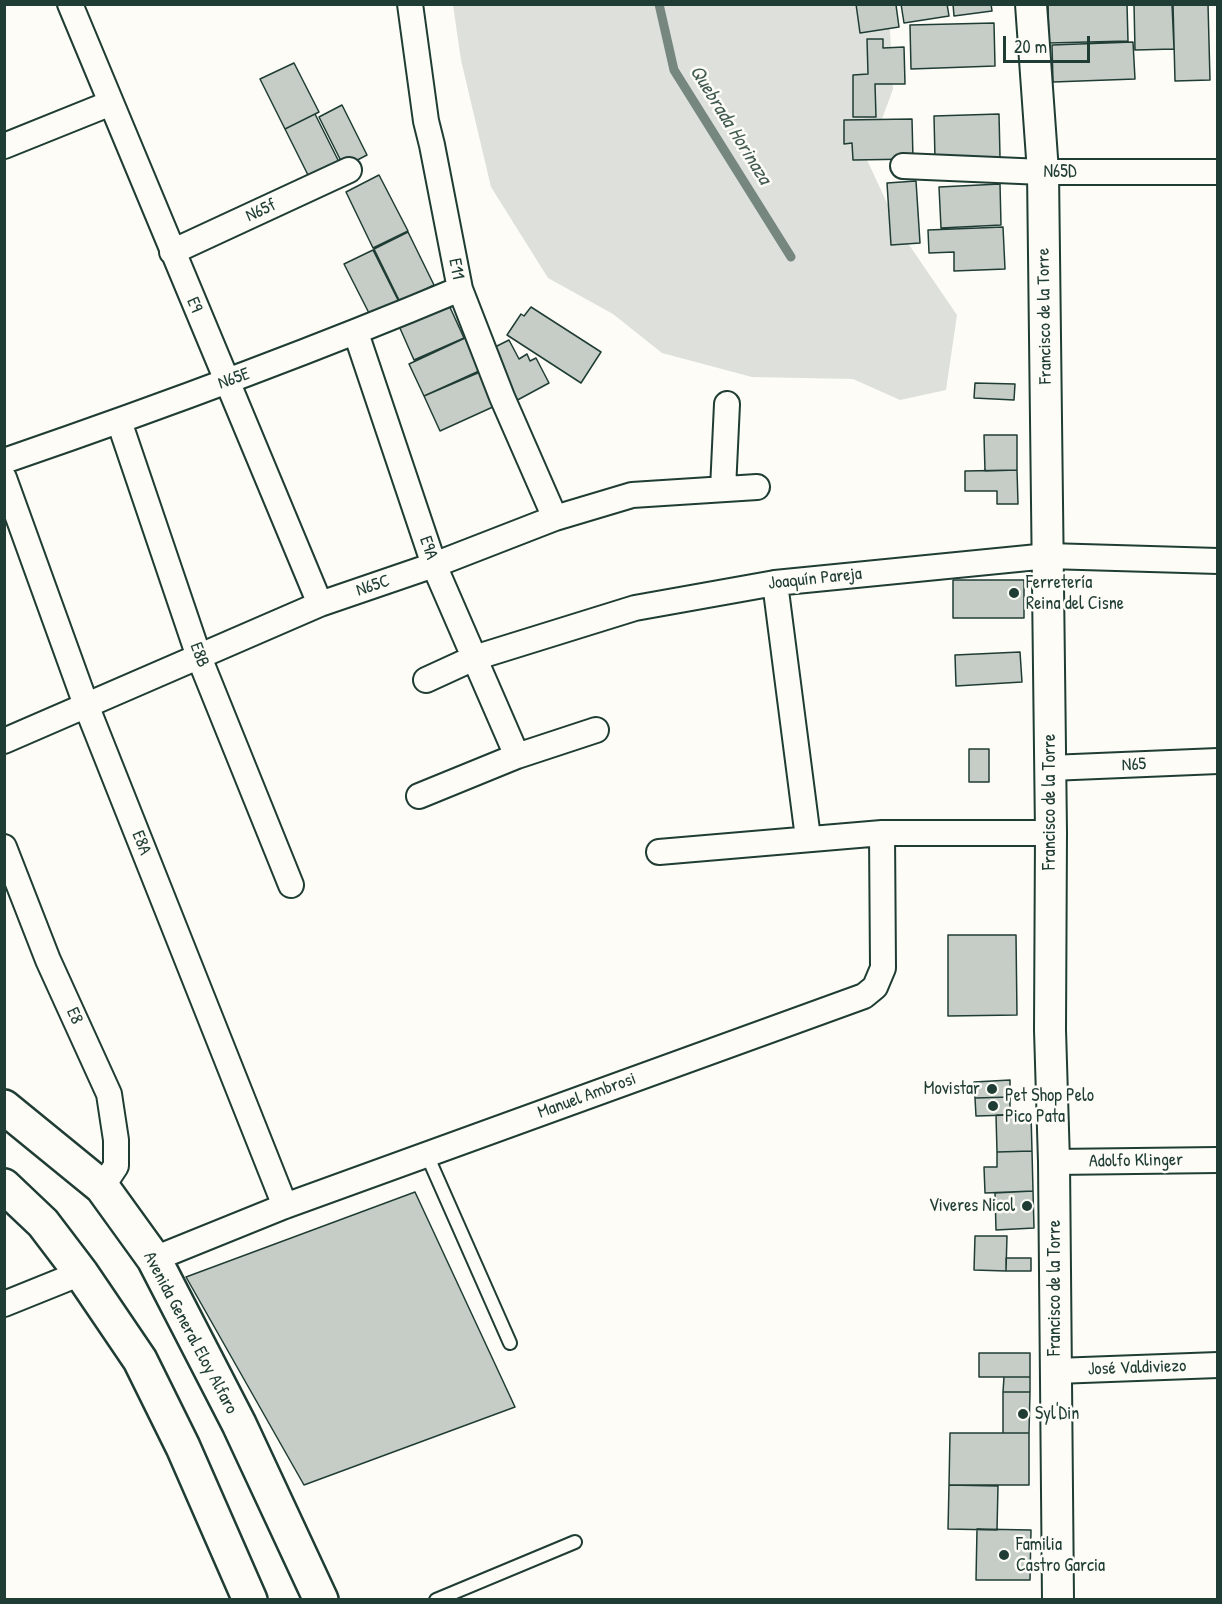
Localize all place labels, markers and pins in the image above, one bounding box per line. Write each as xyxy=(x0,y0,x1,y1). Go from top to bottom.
place label: Ferretería Reina del Cisne xyxy=(1026,572,1124,614)
marker: Ferretería Reina del Cisne xyxy=(1007,586,1021,600)
place label: Movistar xyxy=(924,1078,980,1100)
marker: Movistar xyxy=(985,1082,999,1096)
place label: Pet Shop Pelo Pico Pata xyxy=(1005,1085,1094,1128)
marker: Pet Shop Pelo Pico Pata xyxy=(986,1099,1000,1113)
place label: Viveres Nicol xyxy=(929,1195,1015,1217)
marker: Viveres Nicol xyxy=(1020,1199,1034,1213)
place label: Syl'Din xyxy=(1035,1403,1079,1425)
marker: Syl'Din xyxy=(1016,1407,1030,1421)
place label: Familia Castro Garcia xyxy=(1016,1534,1105,1576)
marker: Familia Castro Garcia xyxy=(997,1548,1011,1562)

